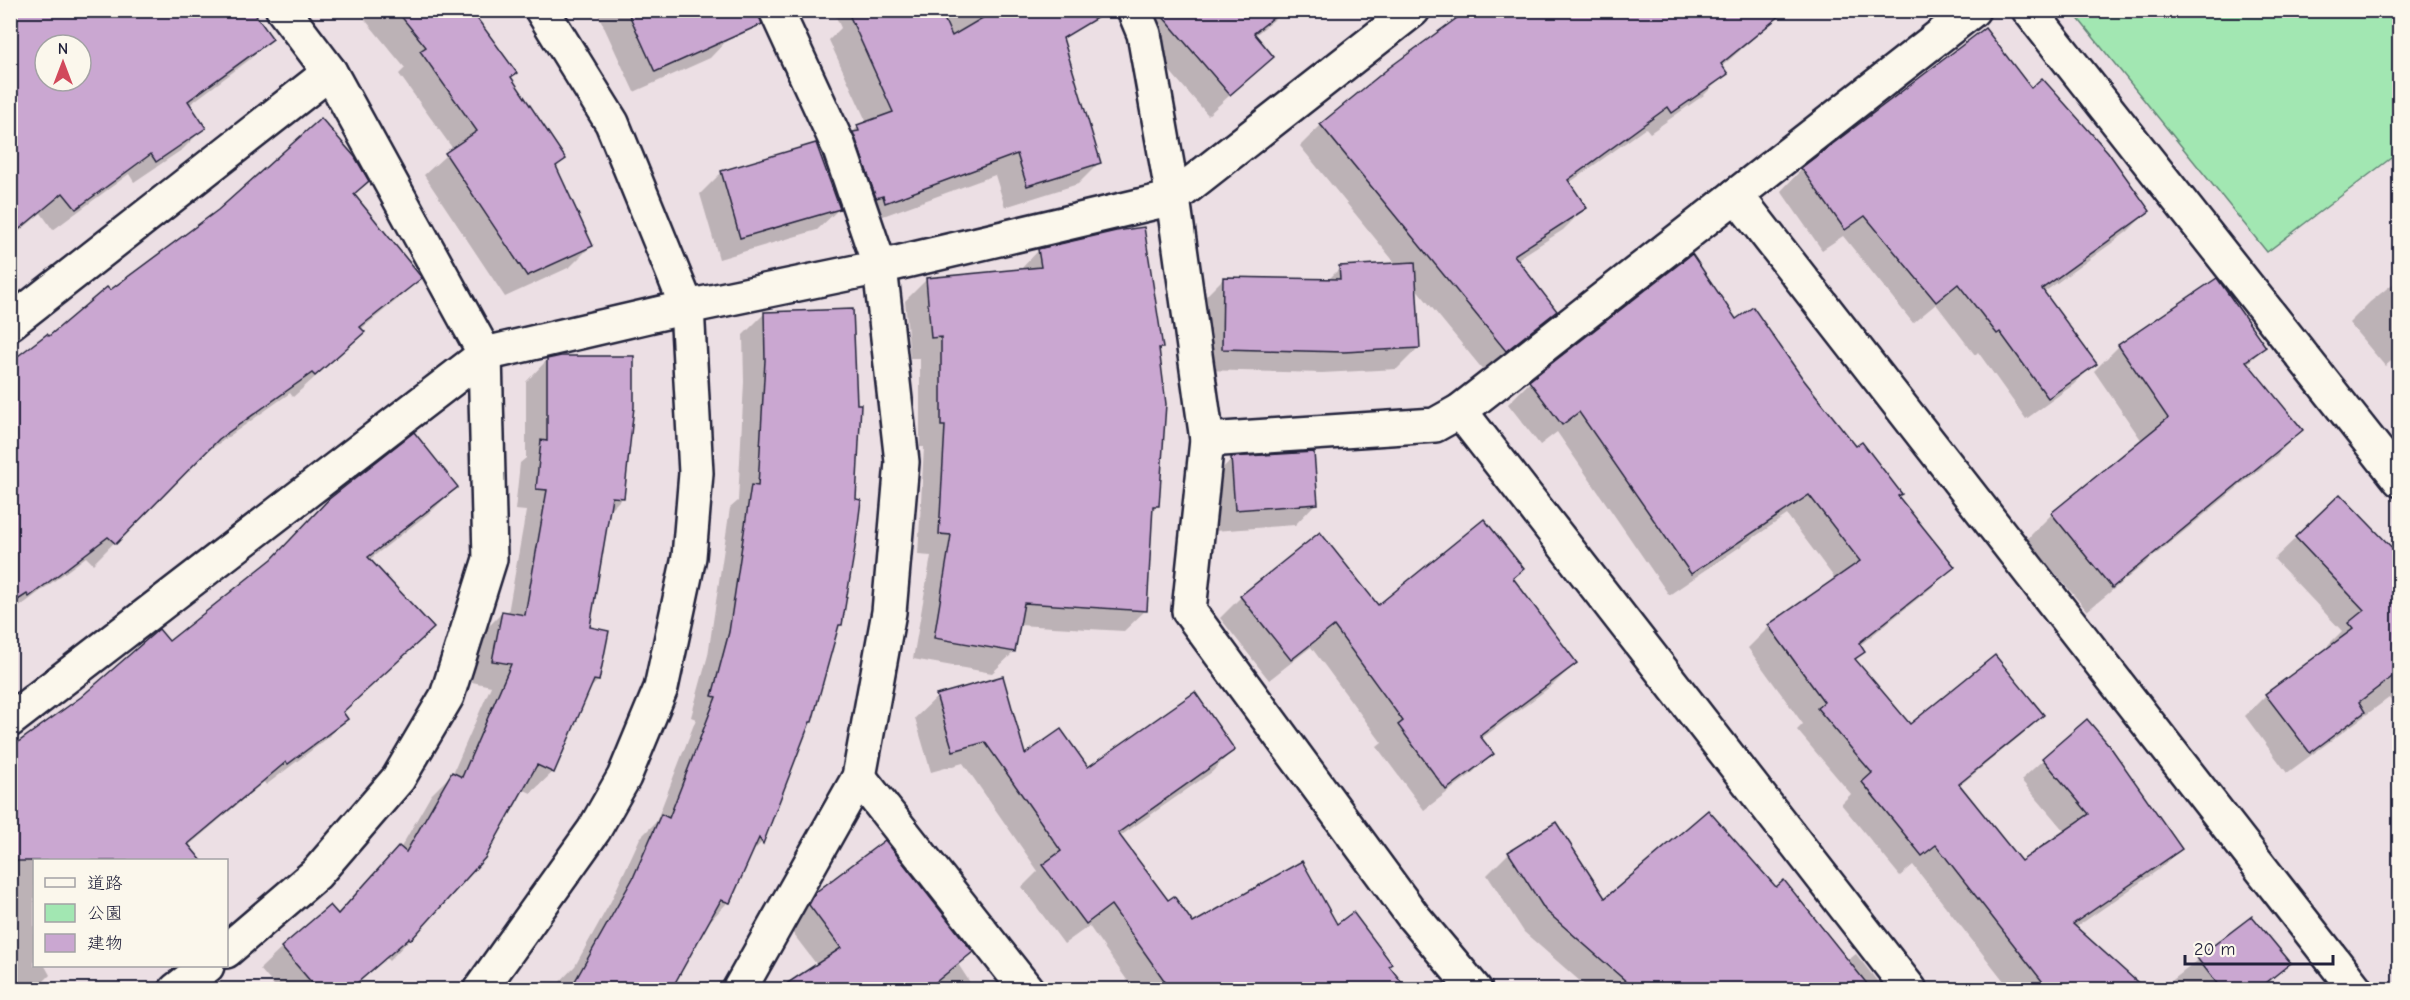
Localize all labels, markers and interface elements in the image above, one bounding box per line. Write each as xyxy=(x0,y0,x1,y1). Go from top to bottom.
north arrow xyxy=(33,33,93,93)
text: N xyxy=(58,40,68,58)
legend xyxy=(33,859,228,967)
text: 道路 xyxy=(87,873,123,894)
text: 公園 xyxy=(87,903,123,924)
scale bar xyxy=(2185,928,2334,966)
text: 建物 xyxy=(87,933,123,954)
text: 20 m xyxy=(2194,939,2235,960)

